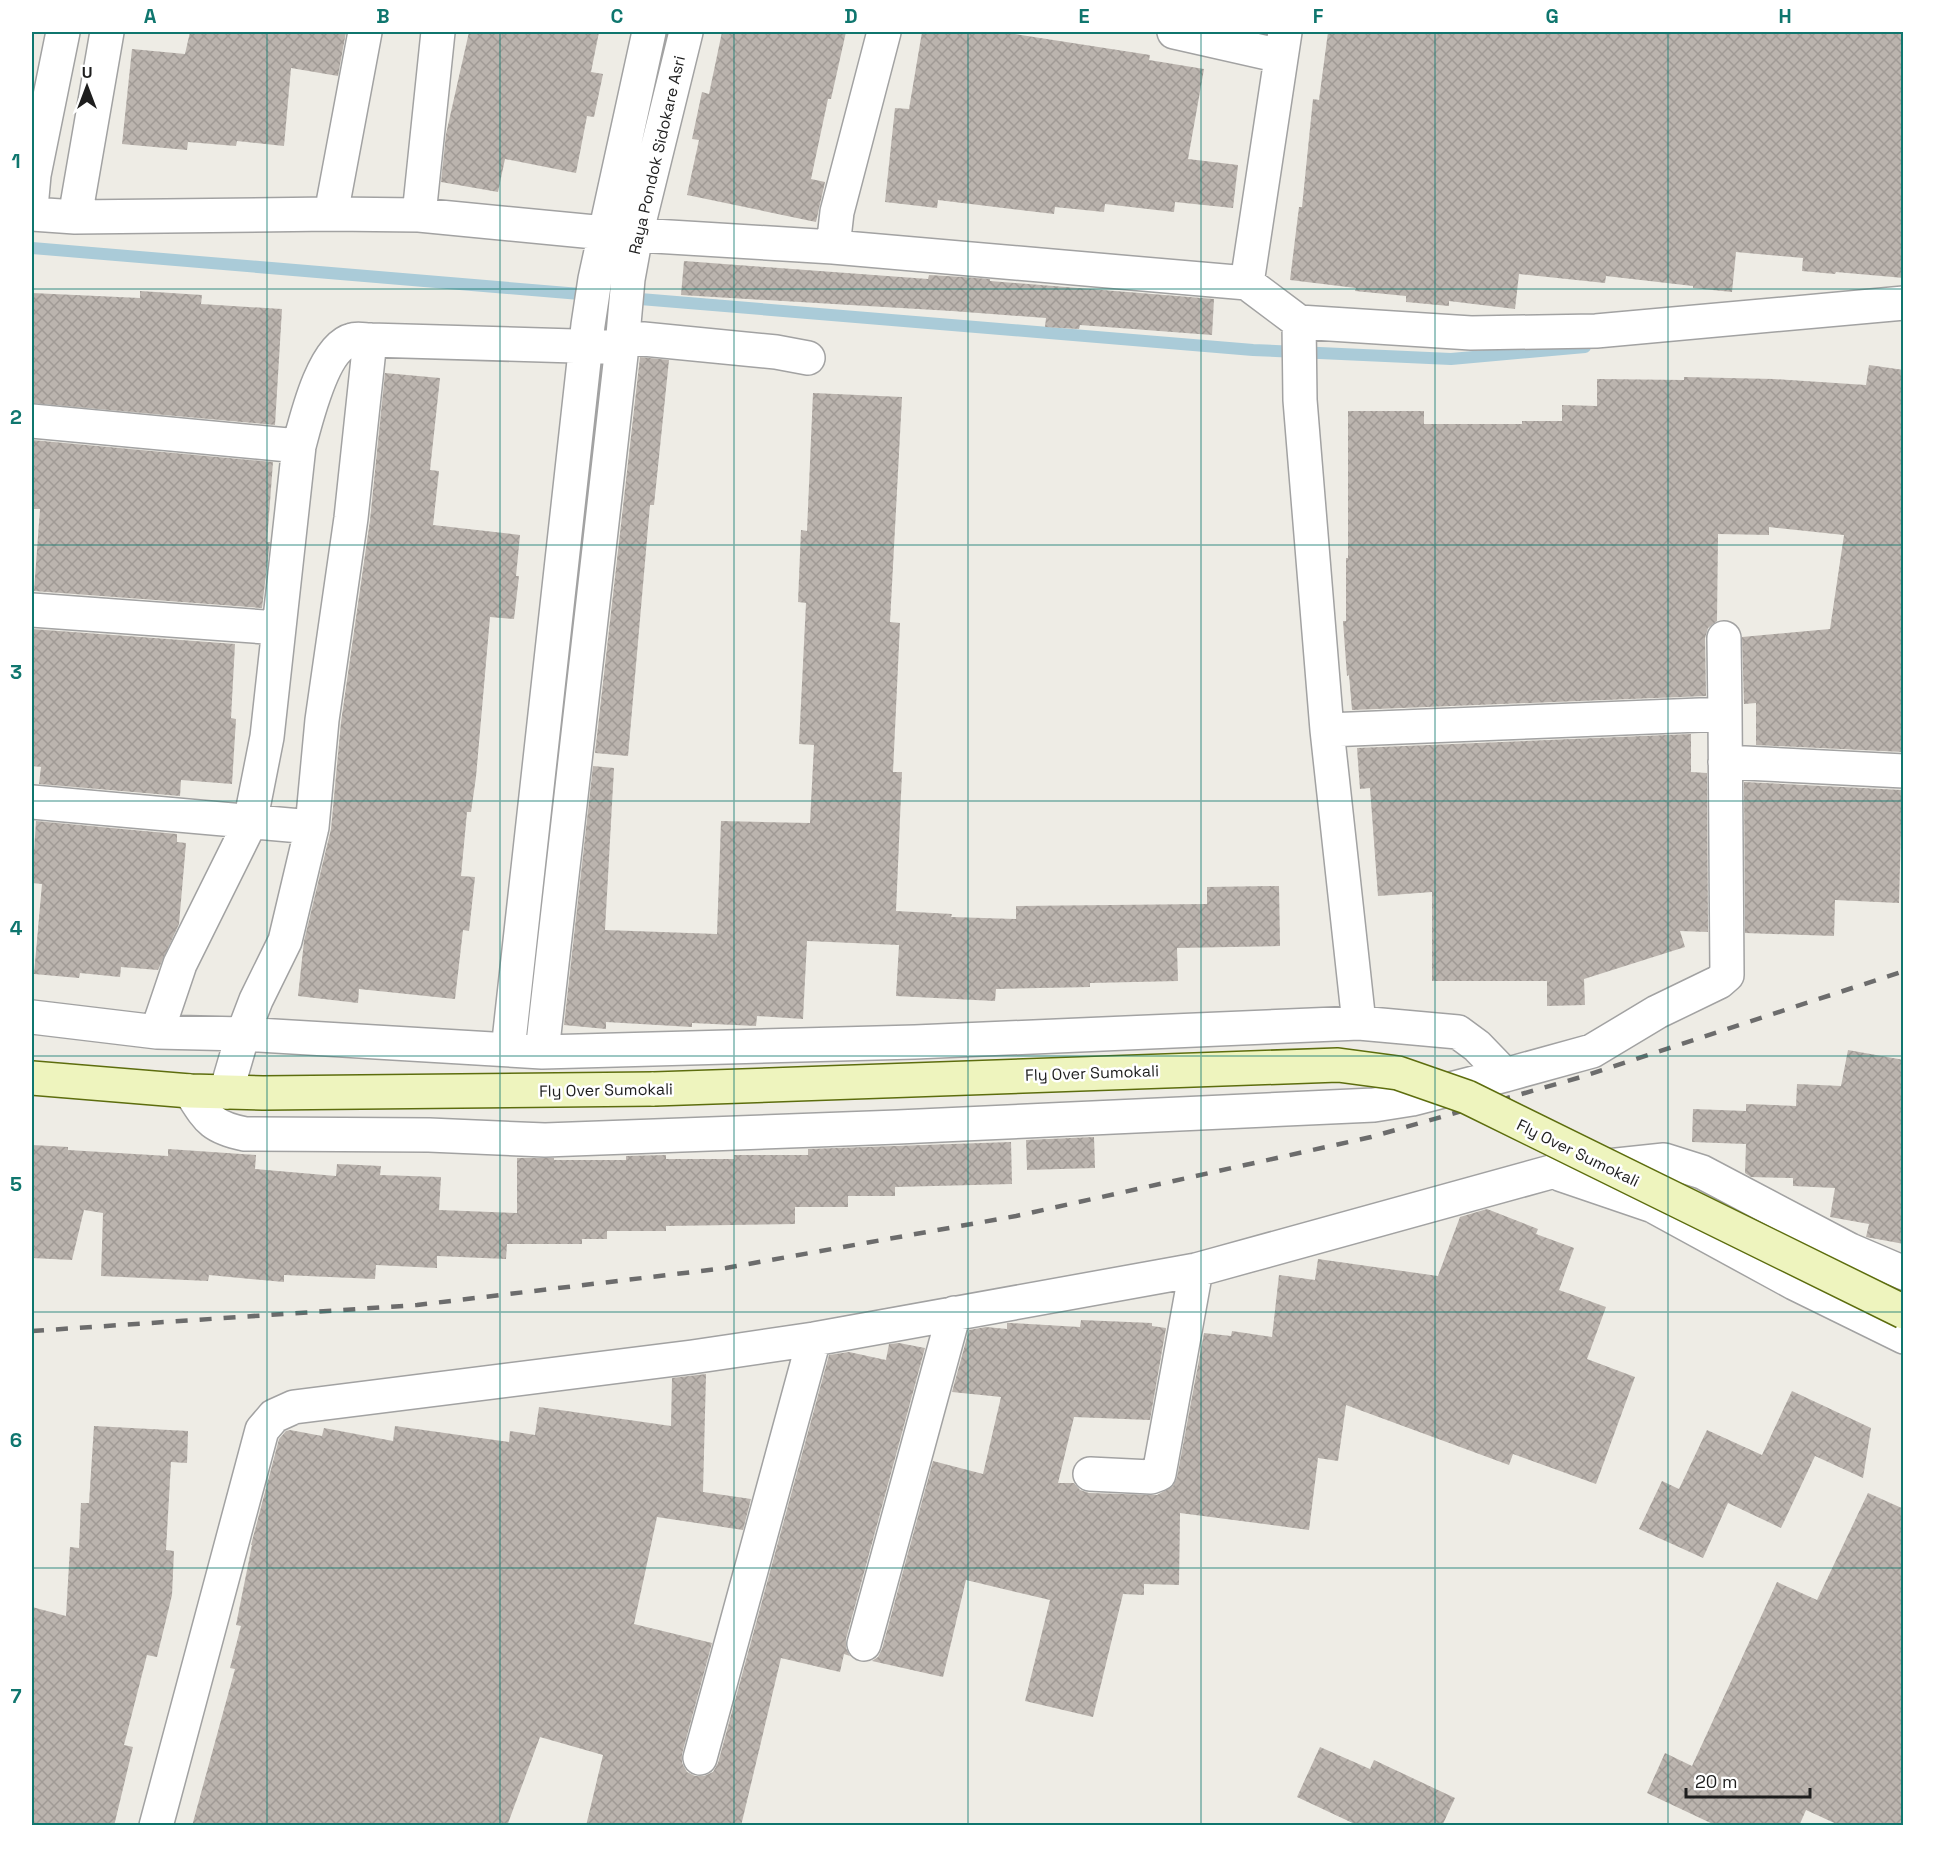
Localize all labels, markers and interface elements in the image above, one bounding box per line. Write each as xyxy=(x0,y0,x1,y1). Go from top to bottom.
text: A xyxy=(144,3,157,29)
text: B xyxy=(376,3,390,29)
text: C xyxy=(611,3,624,29)
text: D xyxy=(844,3,858,29)
text: E xyxy=(1078,3,1090,29)
text: F xyxy=(1313,3,1324,29)
text: G xyxy=(1545,3,1559,29)
text: H xyxy=(1778,3,1792,29)
street label: Raya Pondok Sidokare Asri xyxy=(624,54,690,256)
north arrow xyxy=(57,57,117,117)
text: U xyxy=(82,62,92,83)
text: 1 xyxy=(11,148,21,174)
text: 2 xyxy=(10,404,22,430)
text: 3 xyxy=(10,659,22,685)
text: 4 xyxy=(10,915,23,941)
street label: Fly Over Sumokali xyxy=(1025,1060,1159,1086)
street label: Fly Over Sumokali xyxy=(539,1078,673,1102)
street label: Fly Over Sumokali xyxy=(1513,1114,1643,1192)
text: 5 xyxy=(10,1171,22,1197)
text: 6 xyxy=(10,1427,22,1453)
text: 7 xyxy=(10,1683,22,1709)
scale bar xyxy=(1686,1761,1810,1799)
text: 20 m xyxy=(1695,1770,1738,1793)

